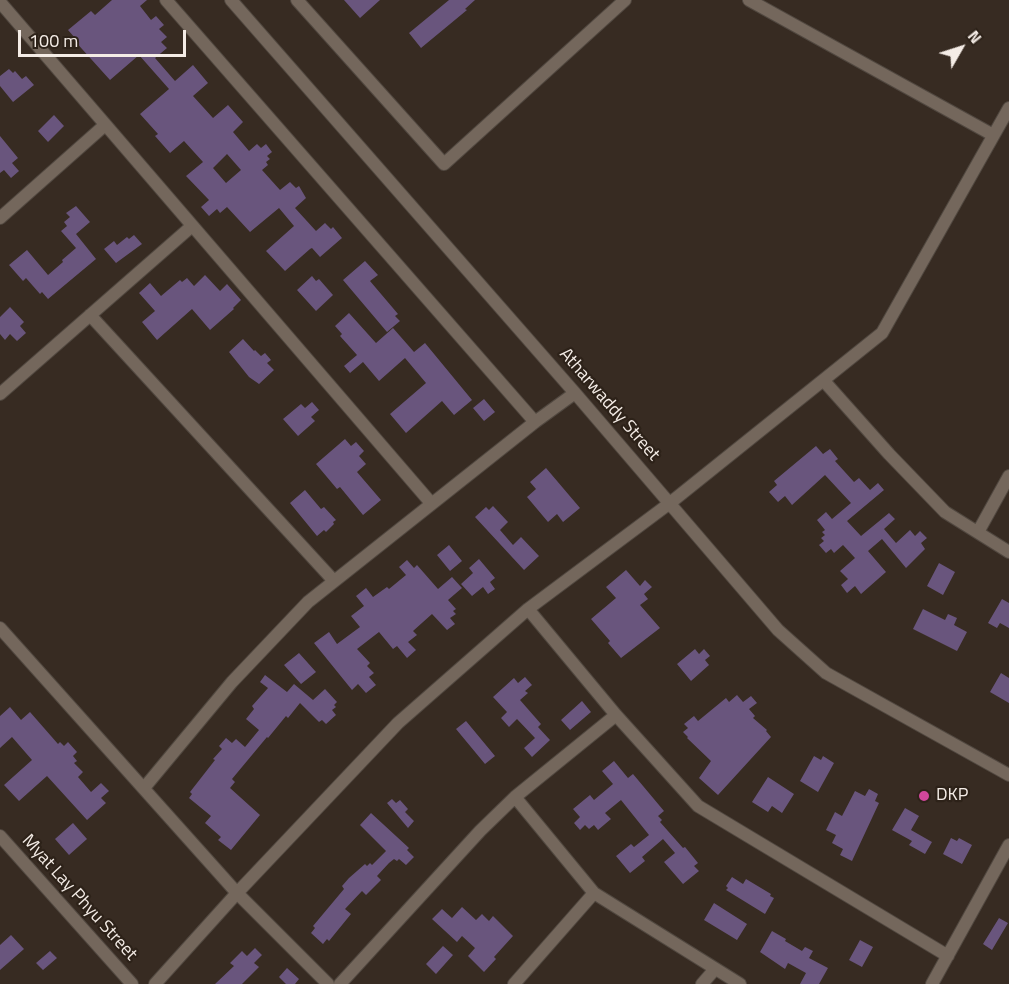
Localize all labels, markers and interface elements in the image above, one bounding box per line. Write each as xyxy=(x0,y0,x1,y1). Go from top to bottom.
scale bar xyxy=(21,18,189,56)
north arrow xyxy=(931,18,991,78)
text: N xyxy=(962,25,988,49)
text: 100 m xyxy=(29,27,78,54)
street label: Atharwaddy Street xyxy=(554,344,664,466)
place label: DKP xyxy=(936,785,969,807)
marker: DKP xyxy=(917,789,931,803)
street label: Myat Lay Phyu Street xyxy=(17,831,141,965)

